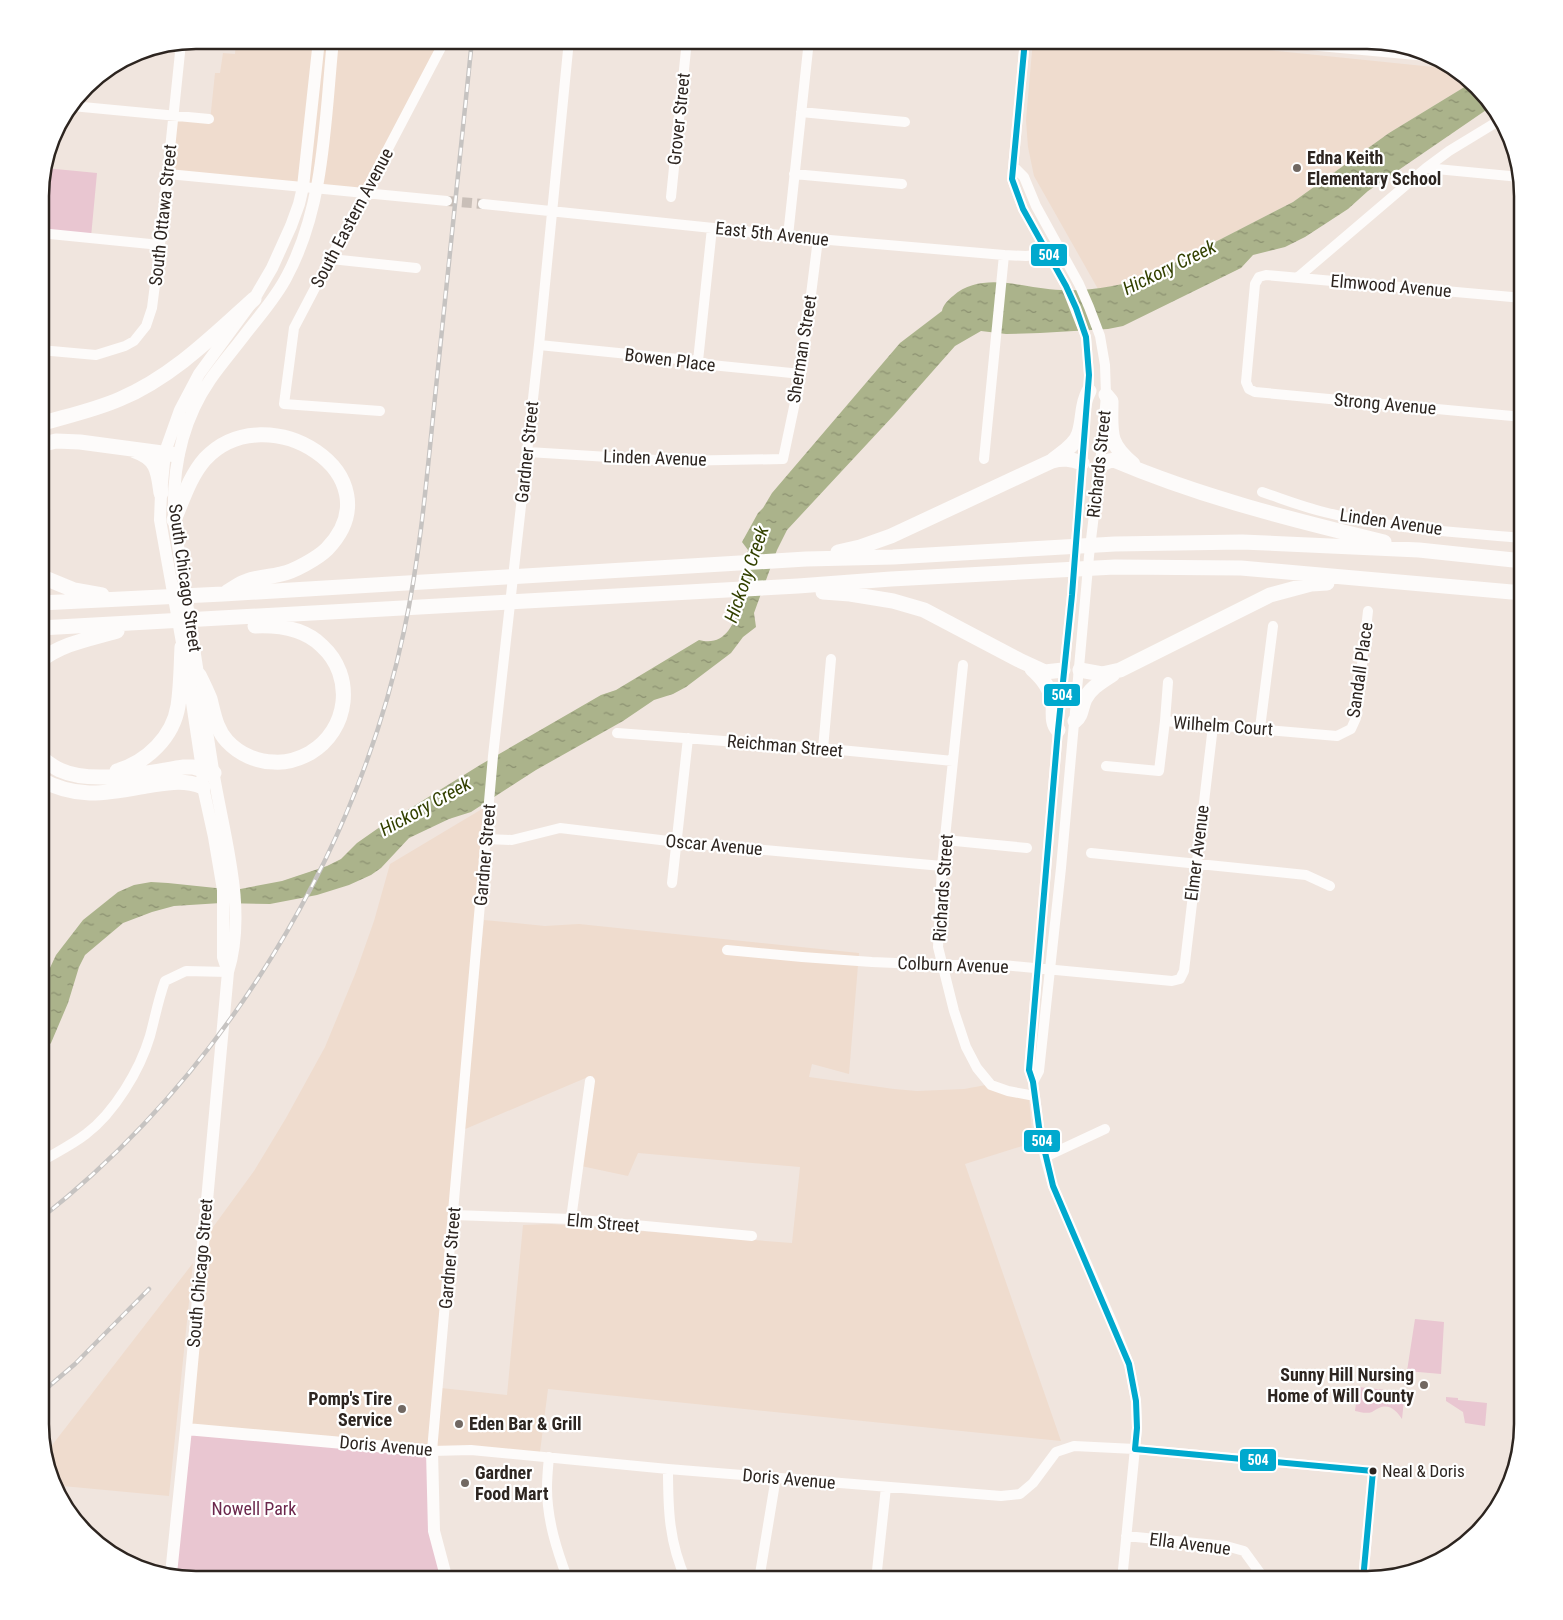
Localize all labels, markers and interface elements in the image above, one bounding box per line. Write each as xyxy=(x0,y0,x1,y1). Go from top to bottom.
street label: Grover Street xyxy=(663,72,694,166)
street label: South Ottawa Street xyxy=(145,143,180,287)
street label: South Eastern Avenue xyxy=(306,144,397,291)
place label: Edna Keith Elementary School xyxy=(1307,147,1441,189)
marker: Edna Keith Elementary School xyxy=(1291,162,1303,174)
street label: East 5th Avenue xyxy=(714,217,830,250)
water label: Hickory Creek xyxy=(1119,235,1220,300)
line badge: 504 xyxy=(1030,243,1068,267)
text: 504 xyxy=(1038,247,1060,263)
street label: Elmwood Avenue xyxy=(1330,270,1452,301)
street label: Sherman Street xyxy=(783,293,820,404)
street label: Bowen Place xyxy=(623,344,717,375)
street label: Strong Avenue xyxy=(1333,389,1437,418)
street label: Gardner Street xyxy=(511,400,542,504)
street label: Richards Street xyxy=(1082,409,1115,519)
street label: Linden Avenue xyxy=(603,445,707,470)
street label: South Chicago Street xyxy=(165,502,206,653)
street label: Linden Avenue xyxy=(1338,504,1444,539)
water label: Hickory Creek xyxy=(719,522,774,626)
street label: Sandall Place xyxy=(1342,621,1377,719)
line badge: 504 xyxy=(1043,683,1081,707)
text: 504 xyxy=(1051,687,1073,703)
street label: Wilhelm Court xyxy=(1172,712,1274,739)
street label: Reichman Street xyxy=(726,730,844,761)
water label: Hickory Creek xyxy=(376,772,476,841)
street label: Gardner Street xyxy=(470,803,499,907)
street label: Elmer Avenue xyxy=(1180,804,1213,902)
street label: Oscar Avenue xyxy=(665,830,763,859)
street label: Richards Street xyxy=(928,833,957,943)
street label: Colburn Avenue xyxy=(897,952,1009,977)
line badge: 504 xyxy=(1023,1129,1061,1153)
text: 504 xyxy=(1031,1133,1053,1149)
street label: South Chicago Street xyxy=(183,1198,216,1348)
street label: Gardner Street xyxy=(435,1206,464,1310)
street label: Elm Street xyxy=(566,1209,640,1236)
place label: Sunny Hill Nursing Home of Will County xyxy=(1267,1364,1414,1406)
marker: Sunny Hill Nursing Home of Will County xyxy=(1418,1379,1430,1391)
place label: Pomp's Tire Service xyxy=(308,1388,392,1430)
marker: Pomp's Tire Service xyxy=(396,1403,408,1415)
place label: Eden Bar & Grill xyxy=(469,1413,582,1434)
marker: Eden Bar & Grill xyxy=(453,1418,465,1430)
street label: Doris Avenue xyxy=(339,1431,433,1460)
line badge: 504 xyxy=(1239,1448,1277,1472)
text: 504 xyxy=(1247,1452,1269,1468)
place label: Neal & Doris xyxy=(1382,1461,1465,1481)
place label: Gardner Food Mart xyxy=(475,1462,549,1504)
street label: Doris Avenue xyxy=(742,1464,836,1493)
marker: Neal & Doris xyxy=(1368,1466,1378,1476)
marker: Gardner Food Mart xyxy=(459,1477,471,1489)
park label: Nowell Park xyxy=(212,1498,296,1519)
street label: Ella Avenue xyxy=(1148,1528,1232,1559)

